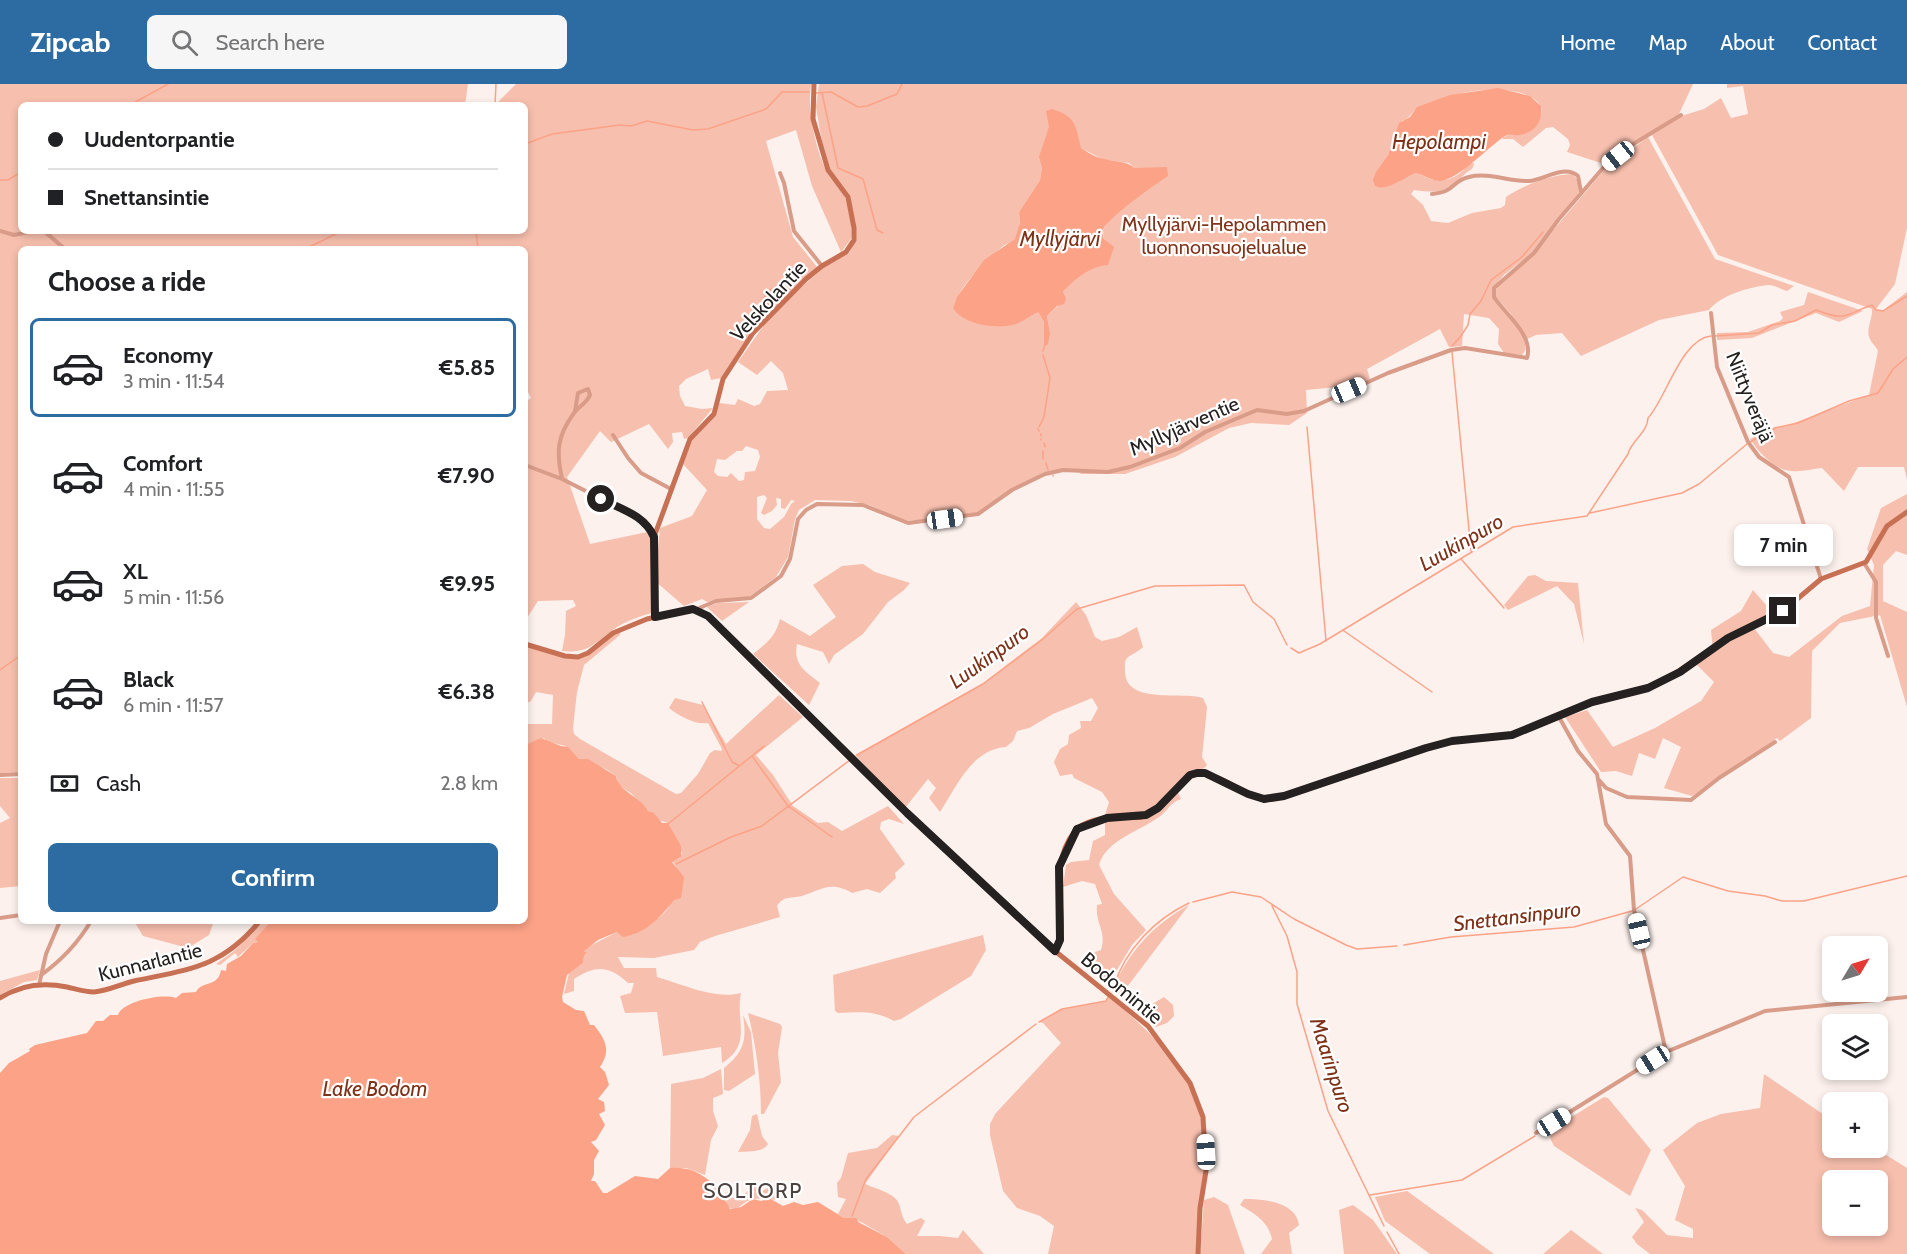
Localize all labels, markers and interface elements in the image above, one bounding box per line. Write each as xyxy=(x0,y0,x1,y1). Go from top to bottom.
search box xyxy=(147,15,567,69)
text: Zipcab xyxy=(30,25,111,59)
icon: search xyxy=(168,26,201,59)
text: Search here xyxy=(216,29,325,56)
text: Home xyxy=(1560,30,1616,55)
text: Map xyxy=(1649,30,1687,55)
text: About xyxy=(1720,30,1774,55)
text: Contact xyxy=(1807,30,1877,55)
text: Uudentorpantie xyxy=(84,126,235,153)
water label: Hepolampi xyxy=(1392,129,1487,154)
car xyxy=(1598,138,1638,174)
text: Snettansintie xyxy=(84,184,209,211)
park label: Myllyjärvi-Hepolammen luonnonsuojelualue xyxy=(1121,212,1327,259)
water label: Myllyjärvi xyxy=(1019,226,1101,252)
street label: Velskolantie xyxy=(725,256,811,346)
text: Choose a ride xyxy=(48,265,206,298)
icon: car xyxy=(51,341,105,395)
text: Economy xyxy=(123,342,213,369)
street label: Niittyveräjä xyxy=(1721,348,1779,446)
text: €5.85 xyxy=(439,354,495,381)
text: 3 min · 11:54 xyxy=(123,369,225,393)
car xyxy=(1329,375,1369,405)
street label: Myllyjärventie xyxy=(1125,391,1243,461)
icon: car xyxy=(51,449,105,503)
text: Comfort xyxy=(123,450,202,477)
text: €7.90 xyxy=(438,462,495,489)
text: 4 min · 11:55 xyxy=(123,477,225,501)
route start xyxy=(587,485,614,512)
car xyxy=(926,508,964,530)
water label: Luukinpuro xyxy=(1414,508,1508,576)
callout: 7 min xyxy=(1734,524,1832,566)
text: 7 min xyxy=(1760,533,1807,557)
icon: car xyxy=(51,557,105,611)
text: XL xyxy=(123,558,148,585)
text: €9.95 xyxy=(440,570,495,597)
text: 5 min · 11:56 xyxy=(123,585,224,609)
route end xyxy=(1769,597,1796,624)
water label: Luukinpuro xyxy=(944,619,1034,693)
icon: car xyxy=(51,665,105,719)
text: Black xyxy=(123,666,174,693)
text: €6.38 xyxy=(439,678,495,705)
text: 6 min · 11:57 xyxy=(123,693,224,717)
icon: cash xyxy=(48,767,81,800)
text: Cash xyxy=(96,770,141,797)
text: 2.8 km xyxy=(440,771,498,795)
button: Confirm xyxy=(48,843,498,912)
water label: Snettansinpuro xyxy=(1452,896,1582,936)
car xyxy=(1626,911,1652,951)
north arrow xyxy=(1822,936,1888,1002)
map controls xyxy=(1822,936,1888,1236)
street label: Kunnarlantie xyxy=(96,938,204,986)
street label: Bodomintie xyxy=(1076,947,1168,1029)
water label: Maarinpuro xyxy=(1305,1013,1359,1116)
button: layers xyxy=(1822,1014,1888,1080)
car xyxy=(1633,1043,1673,1077)
water label: Lake Bodom xyxy=(323,1076,427,1101)
button: + xyxy=(1822,1092,1888,1158)
car xyxy=(1534,1105,1574,1139)
car xyxy=(1196,1134,1216,1170)
button: − xyxy=(1822,1170,1888,1236)
district label: SOLTORP xyxy=(703,1178,803,1203)

